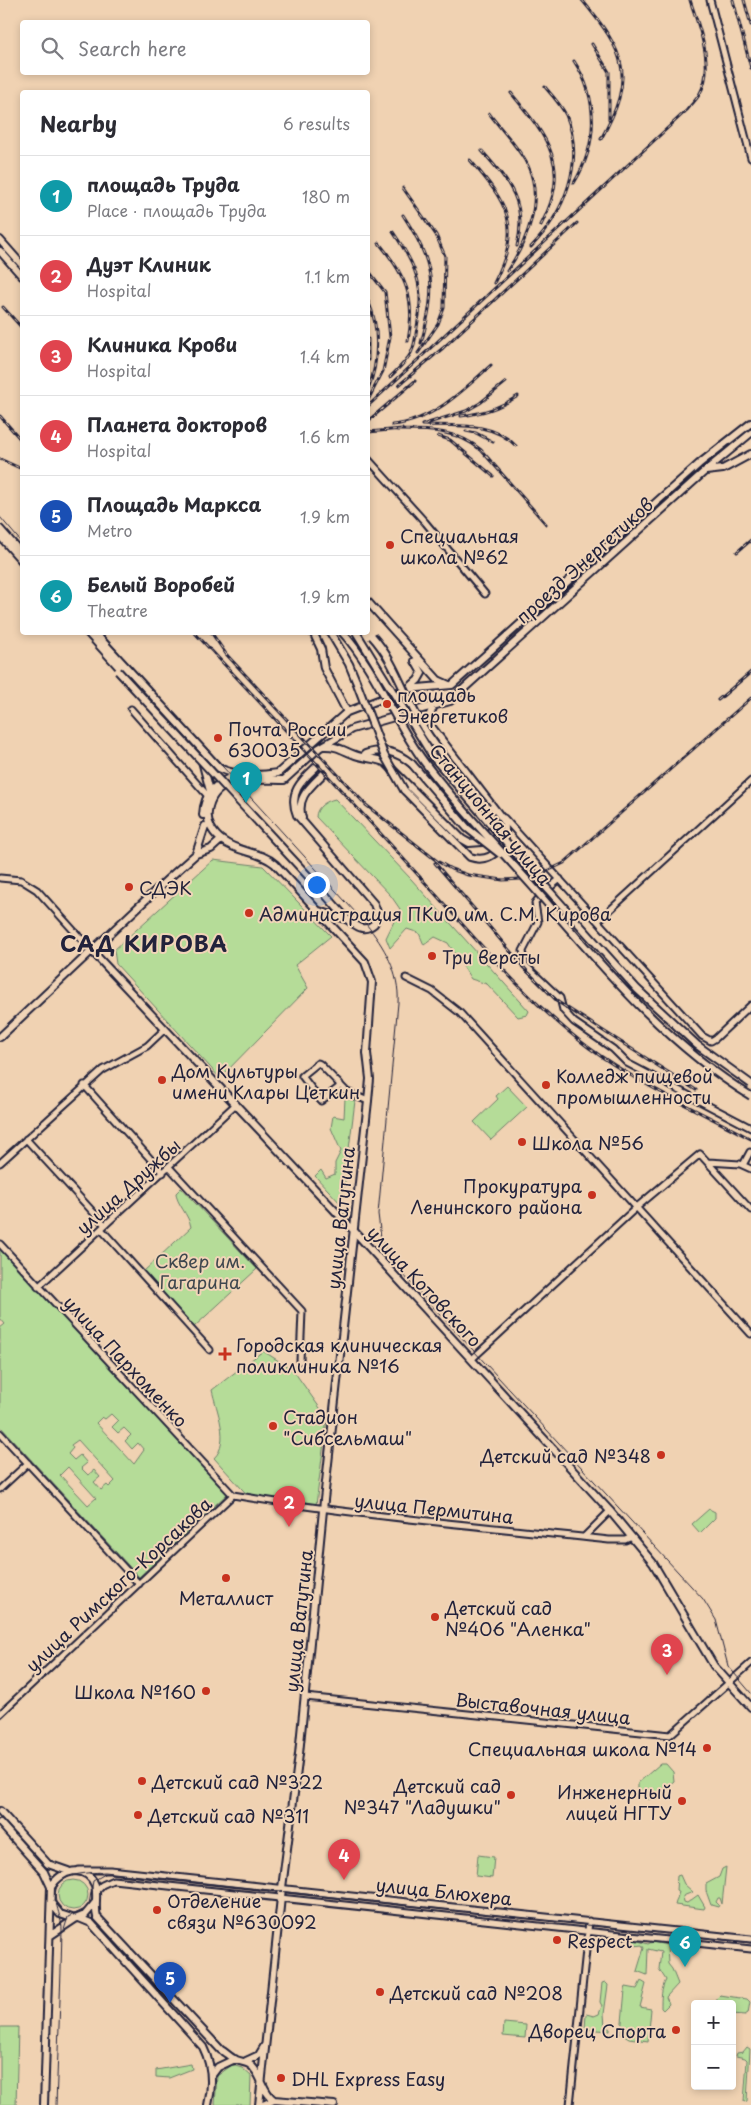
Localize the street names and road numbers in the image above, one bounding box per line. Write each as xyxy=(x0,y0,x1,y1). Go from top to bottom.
street label: проезд Энергетиков xyxy=(509,491,659,629)
street label: Станционная улица xyxy=(424,737,559,891)
street label: улица Дружбы xyxy=(70,1132,186,1240)
street label: улица Ватутина xyxy=(319,1145,361,1291)
street label: улица Котовского xyxy=(361,1219,489,1353)
street label: улица Пархоменко xyxy=(58,1289,194,1433)
street label: улица Пермитина xyxy=(353,1486,516,1530)
street label: улица Римского-Корсакова xyxy=(19,1490,218,1678)
street label: улица Ватутина xyxy=(277,1548,319,1694)
street label: Выставочная улица xyxy=(454,1685,633,1731)
street label: улица Блюхера xyxy=(375,1870,514,1912)

